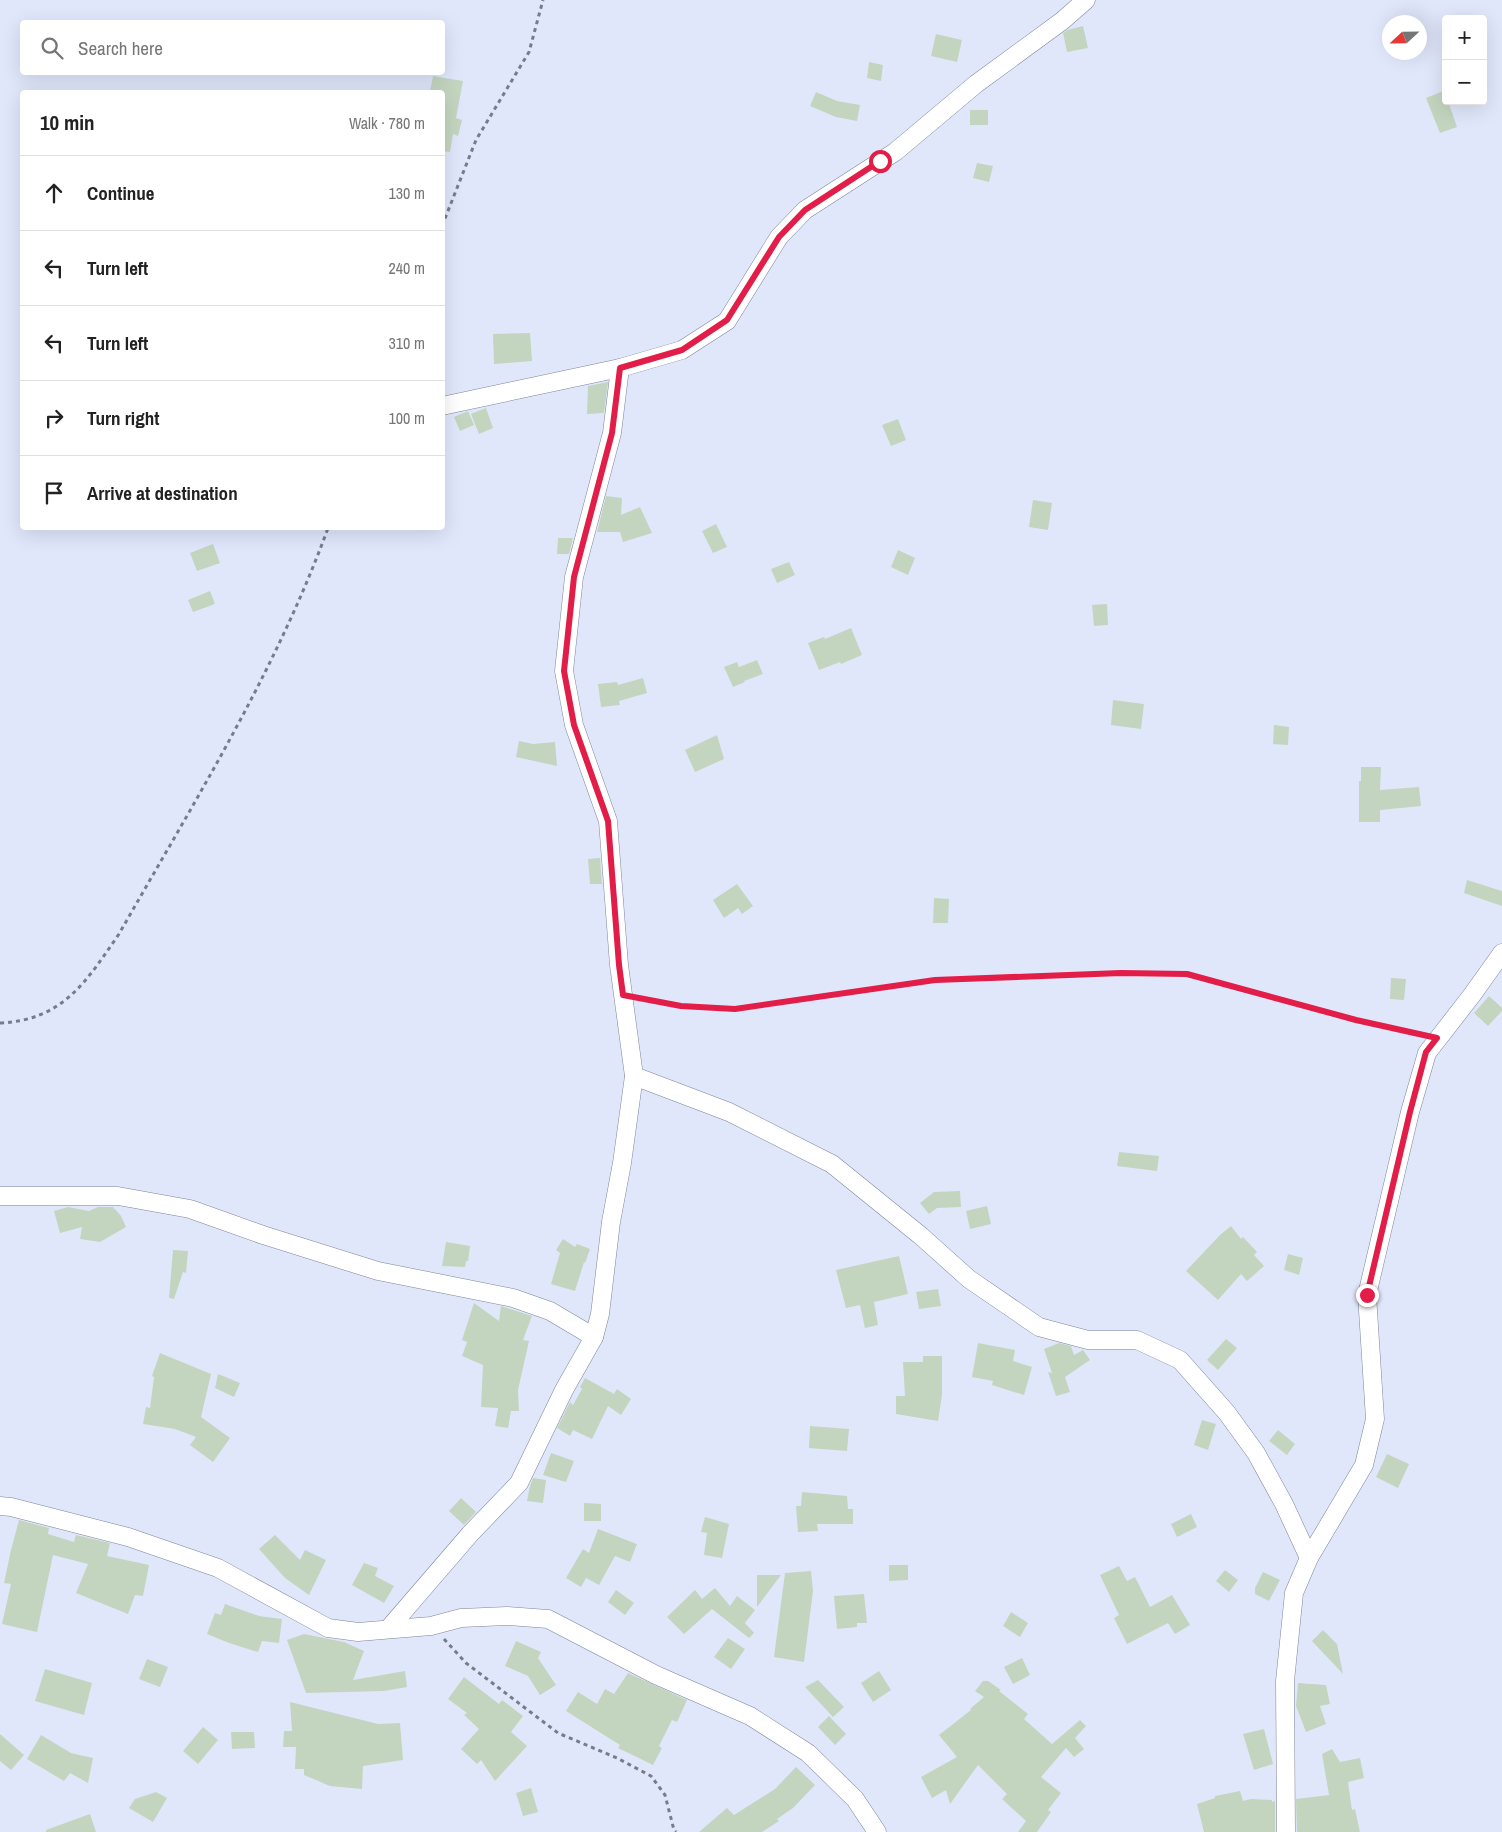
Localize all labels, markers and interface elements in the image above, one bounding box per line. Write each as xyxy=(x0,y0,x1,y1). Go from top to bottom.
north arrow xyxy=(1382,15,1427,60)
map controls xyxy=(1442,15,1487,105)
button: + xyxy=(1442,15,1487,60)
search box xyxy=(20,20,445,75)
icon: search xyxy=(38,34,66,62)
text: Search here xyxy=(78,35,163,61)
button: − xyxy=(1442,60,1487,105)
text: 10 min xyxy=(40,108,95,137)
text: Walk · 780 m xyxy=(349,112,425,134)
route start xyxy=(869,150,892,173)
icon: ahead xyxy=(40,179,68,207)
text: Continue xyxy=(87,180,155,206)
text: 130 m xyxy=(389,182,425,204)
icon: left xyxy=(40,254,68,282)
text: Turn left xyxy=(87,255,148,281)
text: 240 m xyxy=(389,257,425,279)
icon: left xyxy=(40,329,68,357)
text: Turn left xyxy=(87,330,148,356)
text: 310 m xyxy=(389,332,425,354)
icon: right xyxy=(40,404,68,432)
text: Turn right xyxy=(87,405,159,431)
text: 100 m xyxy=(389,407,425,429)
icon: arrive xyxy=(40,479,68,507)
text: Arrive at destination xyxy=(87,480,238,506)
route end xyxy=(1356,1284,1379,1307)

